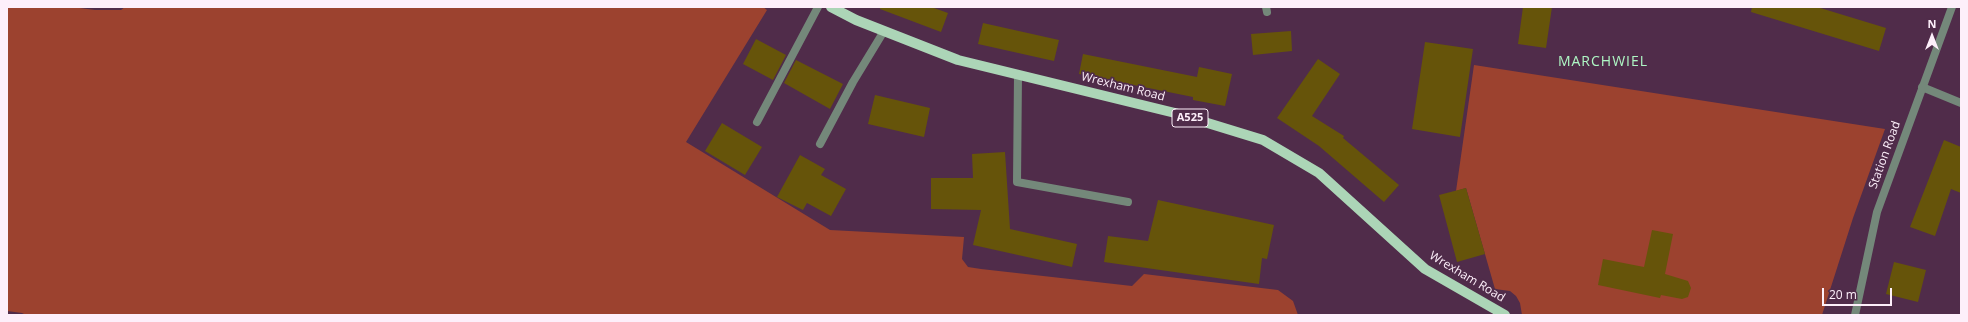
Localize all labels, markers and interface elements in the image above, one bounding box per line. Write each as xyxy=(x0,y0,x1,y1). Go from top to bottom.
north arrow xyxy=(1912,16,1952,56)
text: N xyxy=(1928,16,1936,31)
district label: MARCHWIEL xyxy=(1558,54,1648,70)
street label: Wrexham Road xyxy=(1080,70,1166,104)
road number: A525 xyxy=(1172,109,1208,127)
street label: Station Road xyxy=(1866,119,1904,191)
street label: Wrexham Road xyxy=(1426,249,1508,305)
scale bar xyxy=(1824,280,1894,306)
text: 20 m xyxy=(1829,286,1857,303)

